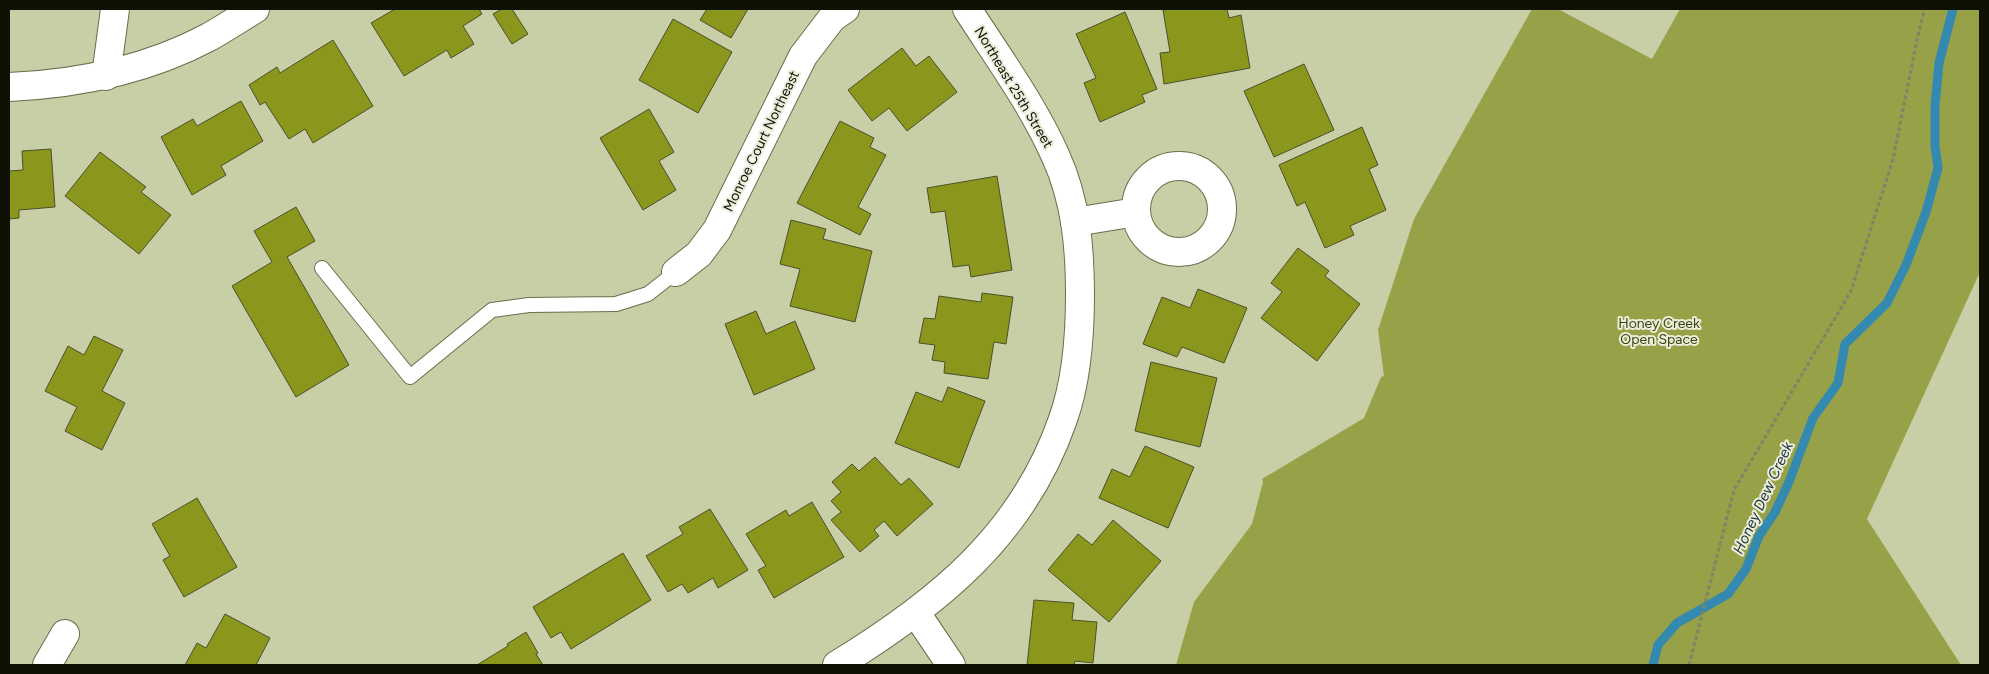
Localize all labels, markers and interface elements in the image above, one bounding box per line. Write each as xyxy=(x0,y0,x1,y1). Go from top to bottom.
street label: Northeast 25th Street xyxy=(971,24,1057,151)
street label: Monroe Court Northeast xyxy=(720,68,803,214)
park label: Honey Creek Open Space xyxy=(1618,315,1700,348)
water label: Honey Dew Creek xyxy=(1729,438,1797,557)

